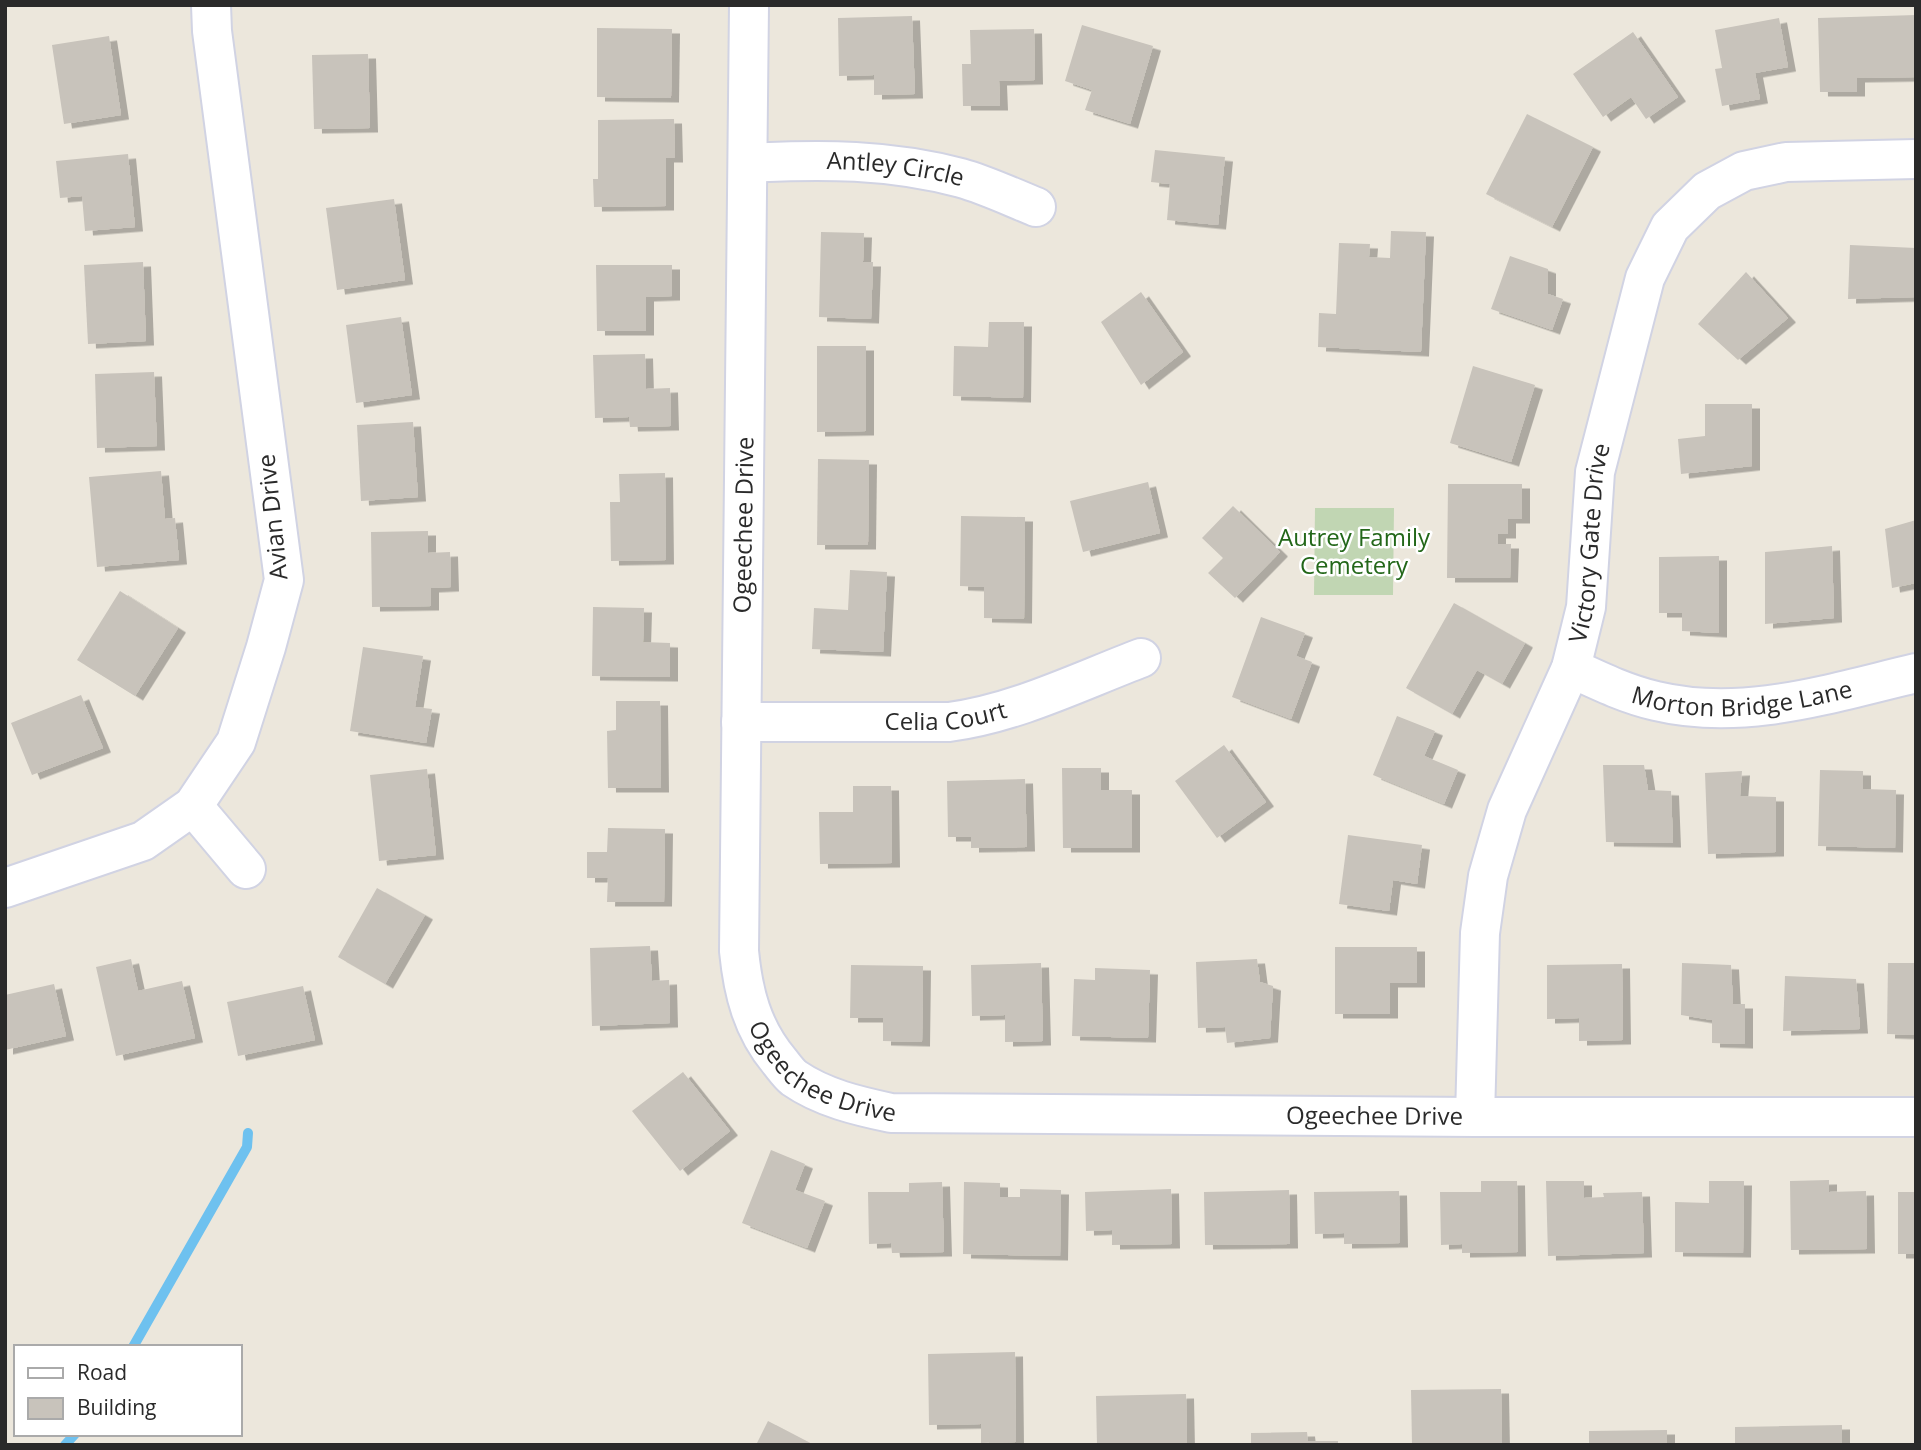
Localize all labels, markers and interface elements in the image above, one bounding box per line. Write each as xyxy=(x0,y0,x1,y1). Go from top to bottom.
street label: Antley Circle xyxy=(826,143,968,193)
street label: Ogeechee Drive xyxy=(724,436,761,614)
street label: Victory Gate Drive xyxy=(1560,439,1617,646)
street label: Avian Drive xyxy=(248,453,295,582)
park label: Autrey Family Cemetery xyxy=(1278,520,1431,581)
street label: Morton Bridge Lane xyxy=(1628,671,1855,723)
street label: Celia Court xyxy=(885,692,1010,737)
street label: Ogeechee Drive xyxy=(742,1014,900,1129)
street label: Ogeechee Drive xyxy=(1286,1098,1463,1132)
legend xyxy=(14,1345,242,1436)
text: Road xyxy=(77,1358,127,1386)
text: Building xyxy=(77,1393,156,1421)

